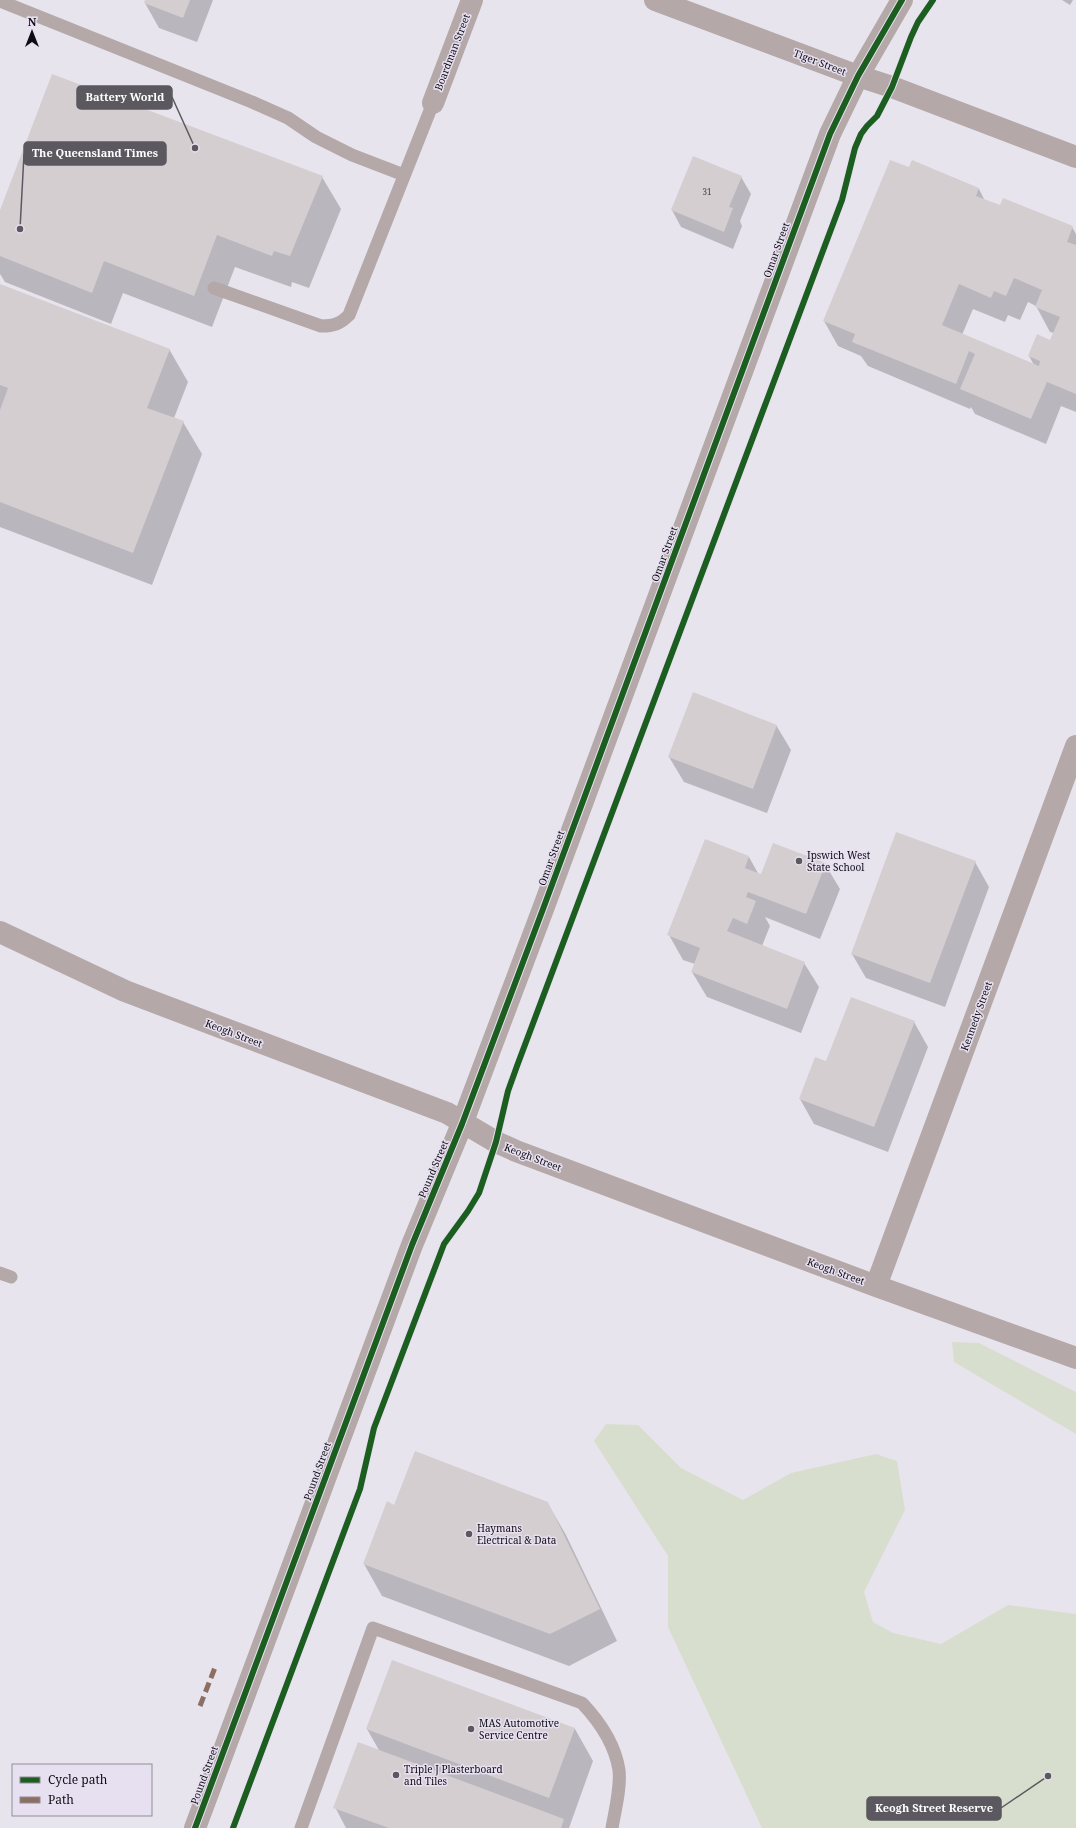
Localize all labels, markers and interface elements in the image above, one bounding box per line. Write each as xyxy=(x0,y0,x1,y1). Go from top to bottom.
street label: Boardman Street xyxy=(431,11,473,92)
north arrow xyxy=(12,12,52,52)
text: N xyxy=(28,14,37,29)
street label: Tiger Street xyxy=(792,46,849,79)
callout: Battery World xyxy=(77,86,172,109)
text: Battery World xyxy=(86,89,164,104)
callout: The Queensland Times xyxy=(24,142,166,165)
text: The Queensland Times xyxy=(32,145,158,160)
house number: 31 xyxy=(703,186,711,197)
street label: Omar Street xyxy=(760,220,793,280)
street label: Omar Street xyxy=(648,524,681,584)
street label: Omar Street xyxy=(535,828,568,888)
place label: Ipswich West State School xyxy=(807,848,871,874)
marker: Ipswich West State School xyxy=(794,856,804,866)
street label: Kennedy Street xyxy=(957,979,995,1053)
street label: Keogh Street xyxy=(203,1016,265,1050)
street label: Pound Street xyxy=(415,1138,452,1200)
street label: Keogh Street xyxy=(502,1140,564,1174)
street label: Keogh Street xyxy=(805,1254,867,1288)
street label: Pound Street xyxy=(300,1439,334,1502)
place label: Haymans Electrical & Data xyxy=(477,1521,557,1547)
marker: Haymans Electrical & Data xyxy=(464,1529,474,1539)
place label: MAS Automotive Service Centre xyxy=(479,1716,559,1742)
marker: MAS Automotive Service Centre xyxy=(466,1724,476,1734)
street label: Pound Street xyxy=(187,1743,221,1806)
place label: Triple J Plasterboard and Tiles xyxy=(404,1762,503,1788)
legend xyxy=(12,1764,152,1816)
marker: Triple J Plasterboard and Tiles xyxy=(391,1770,401,1780)
text: Cycle path xyxy=(48,1771,108,1788)
text: Path xyxy=(48,1791,74,1808)
callout: Keogh Street Reserve xyxy=(867,1797,1001,1820)
text: Keogh Street Reserve xyxy=(875,1800,993,1815)

